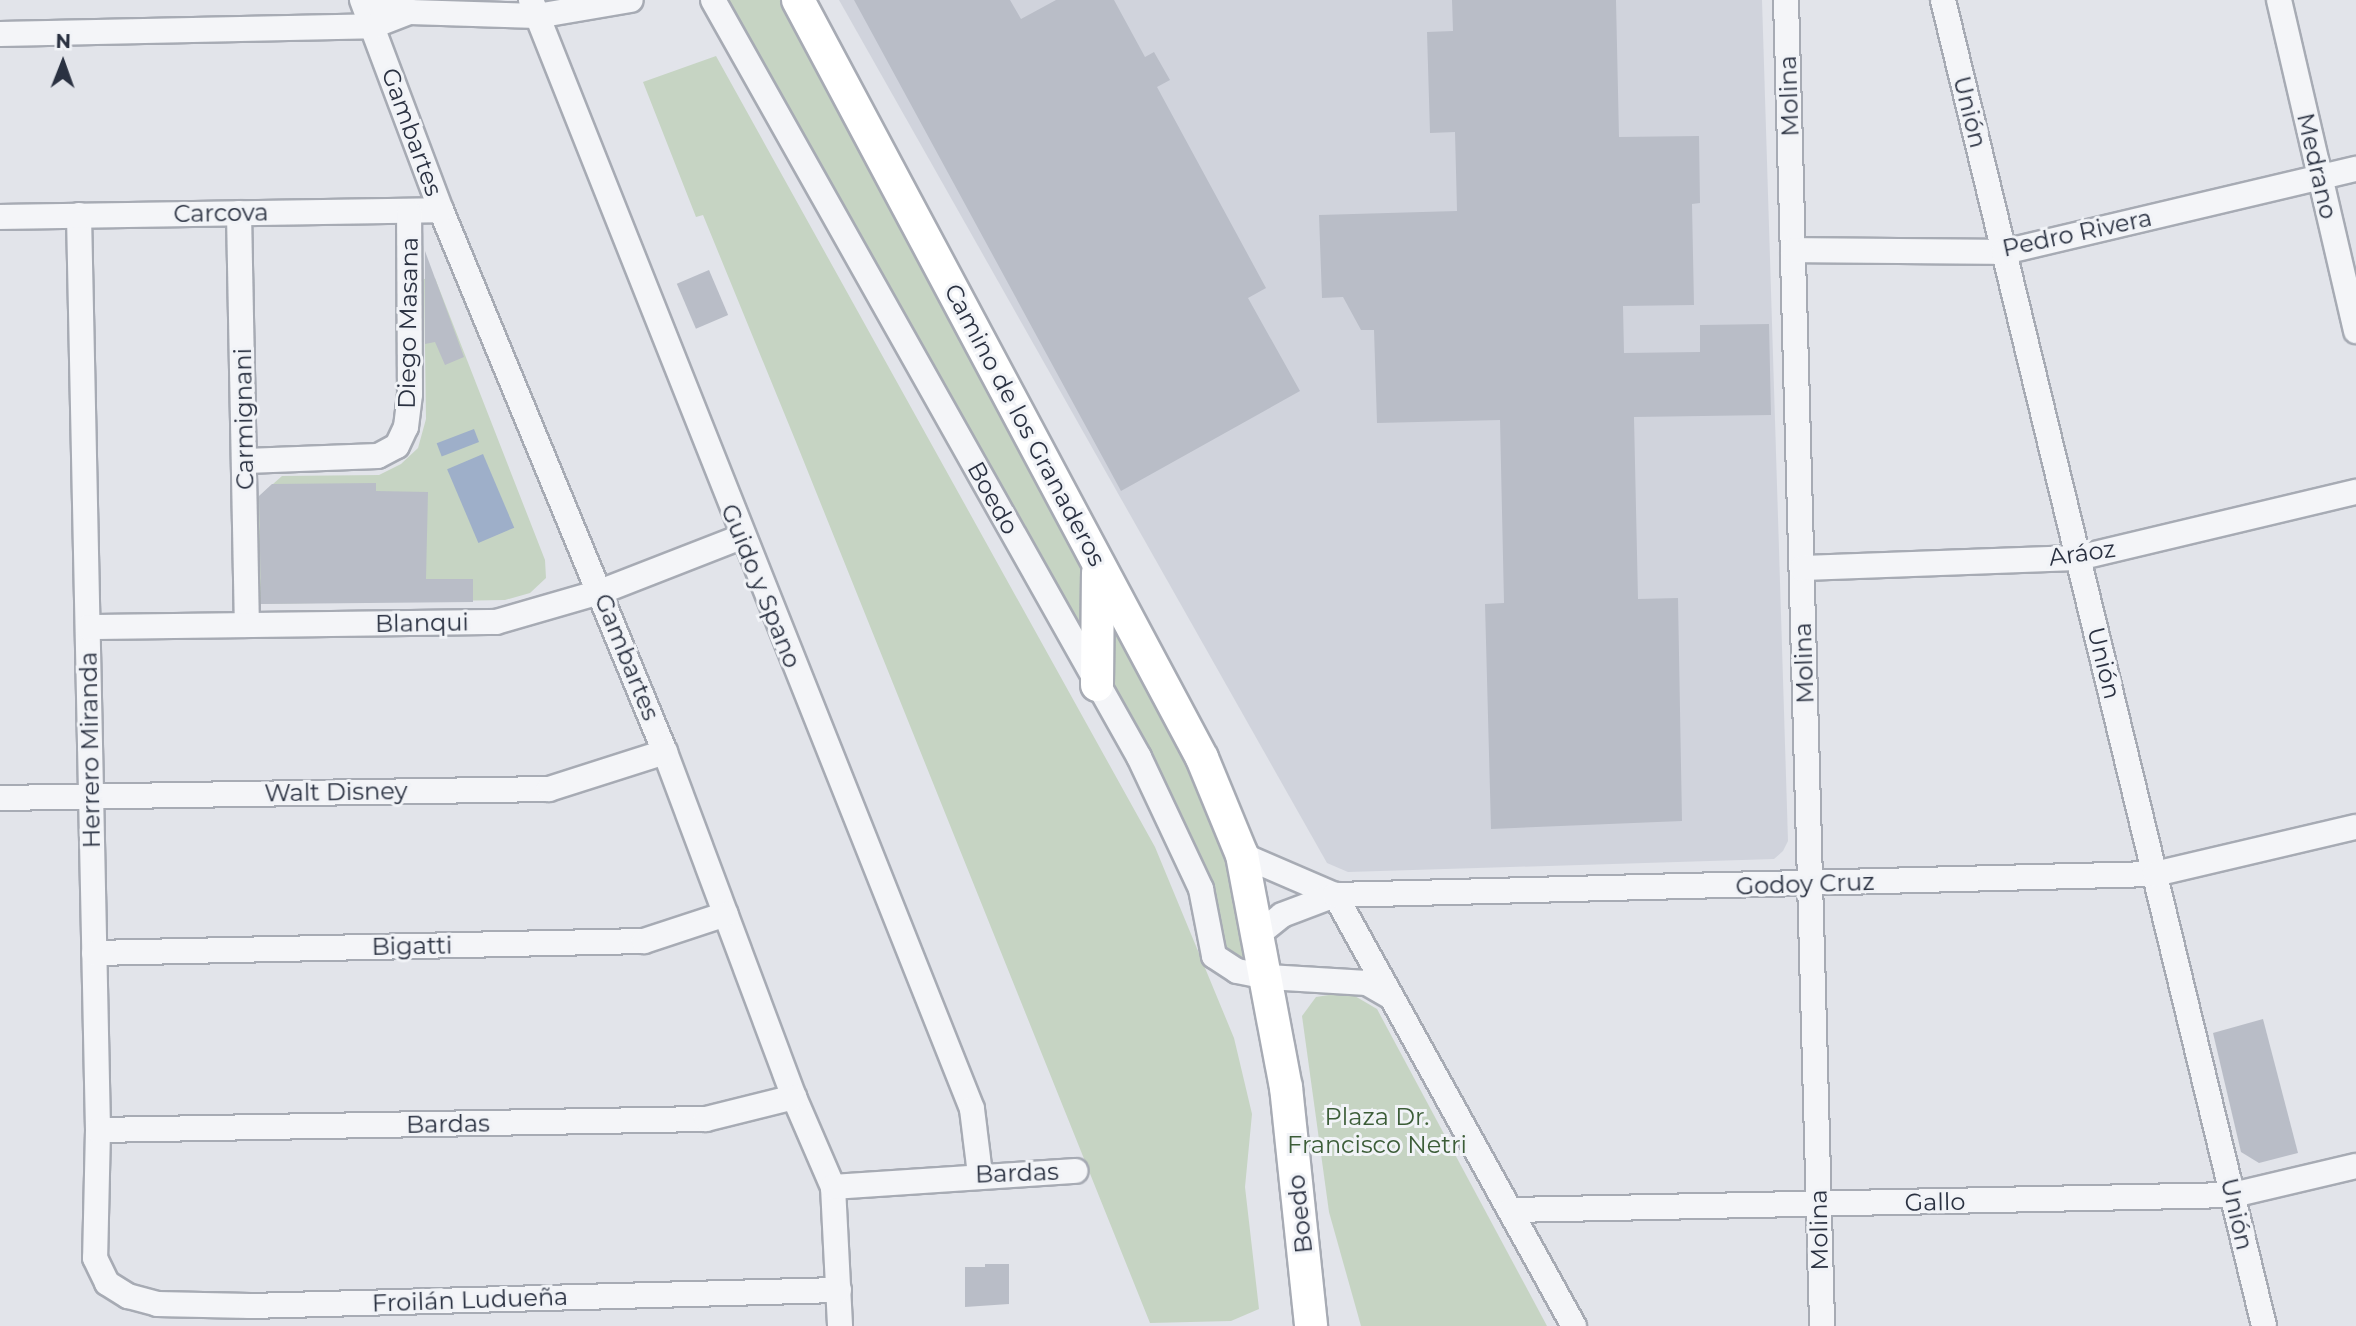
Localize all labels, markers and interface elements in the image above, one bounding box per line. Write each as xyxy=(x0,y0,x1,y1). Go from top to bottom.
north arrow xyxy=(28,28,98,98)
text: N xyxy=(55,30,71,53)
street label: Molina xyxy=(1773,55,1805,137)
street label: Gambartes xyxy=(376,64,448,200)
street label: Unión xyxy=(1947,73,1993,151)
street label: Medrano xyxy=(2291,110,2343,222)
street label: Carcova xyxy=(173,198,269,228)
street label: Pedro Rivera xyxy=(2000,203,2154,263)
street label: Diego Masana xyxy=(392,237,424,409)
street label: Camino de los Granaderos xyxy=(938,279,1112,571)
street label: Carmignani xyxy=(228,348,260,490)
street label: Boedo xyxy=(961,456,1025,540)
street label: Guido y Spano xyxy=(715,500,807,672)
street label: Aráoz xyxy=(2047,534,2117,572)
street label: Gambartes xyxy=(589,589,665,725)
street label: Blanqui xyxy=(375,608,469,638)
street label: Molina xyxy=(1788,622,1820,704)
street label: Unión xyxy=(2081,624,2127,702)
street label: Herrero Miranda xyxy=(74,651,106,849)
street label: Walt Disney xyxy=(264,776,408,808)
street label: Godoy Cruz xyxy=(1735,867,1875,901)
street label: Bigatti xyxy=(371,931,453,961)
park label: Plaza Dr. Francisco Netri xyxy=(1287,1103,1467,1159)
street label: Bardas xyxy=(406,1109,490,1139)
street label: Bardas xyxy=(975,1157,1059,1189)
street label: Boedo xyxy=(1282,1173,1318,1255)
street label: Unión xyxy=(2215,1175,2259,1253)
street label: Gallo xyxy=(1904,1187,1966,1217)
street label: Molina xyxy=(1804,1189,1834,1271)
street label: Froilán Ludueña xyxy=(371,1282,569,1318)

